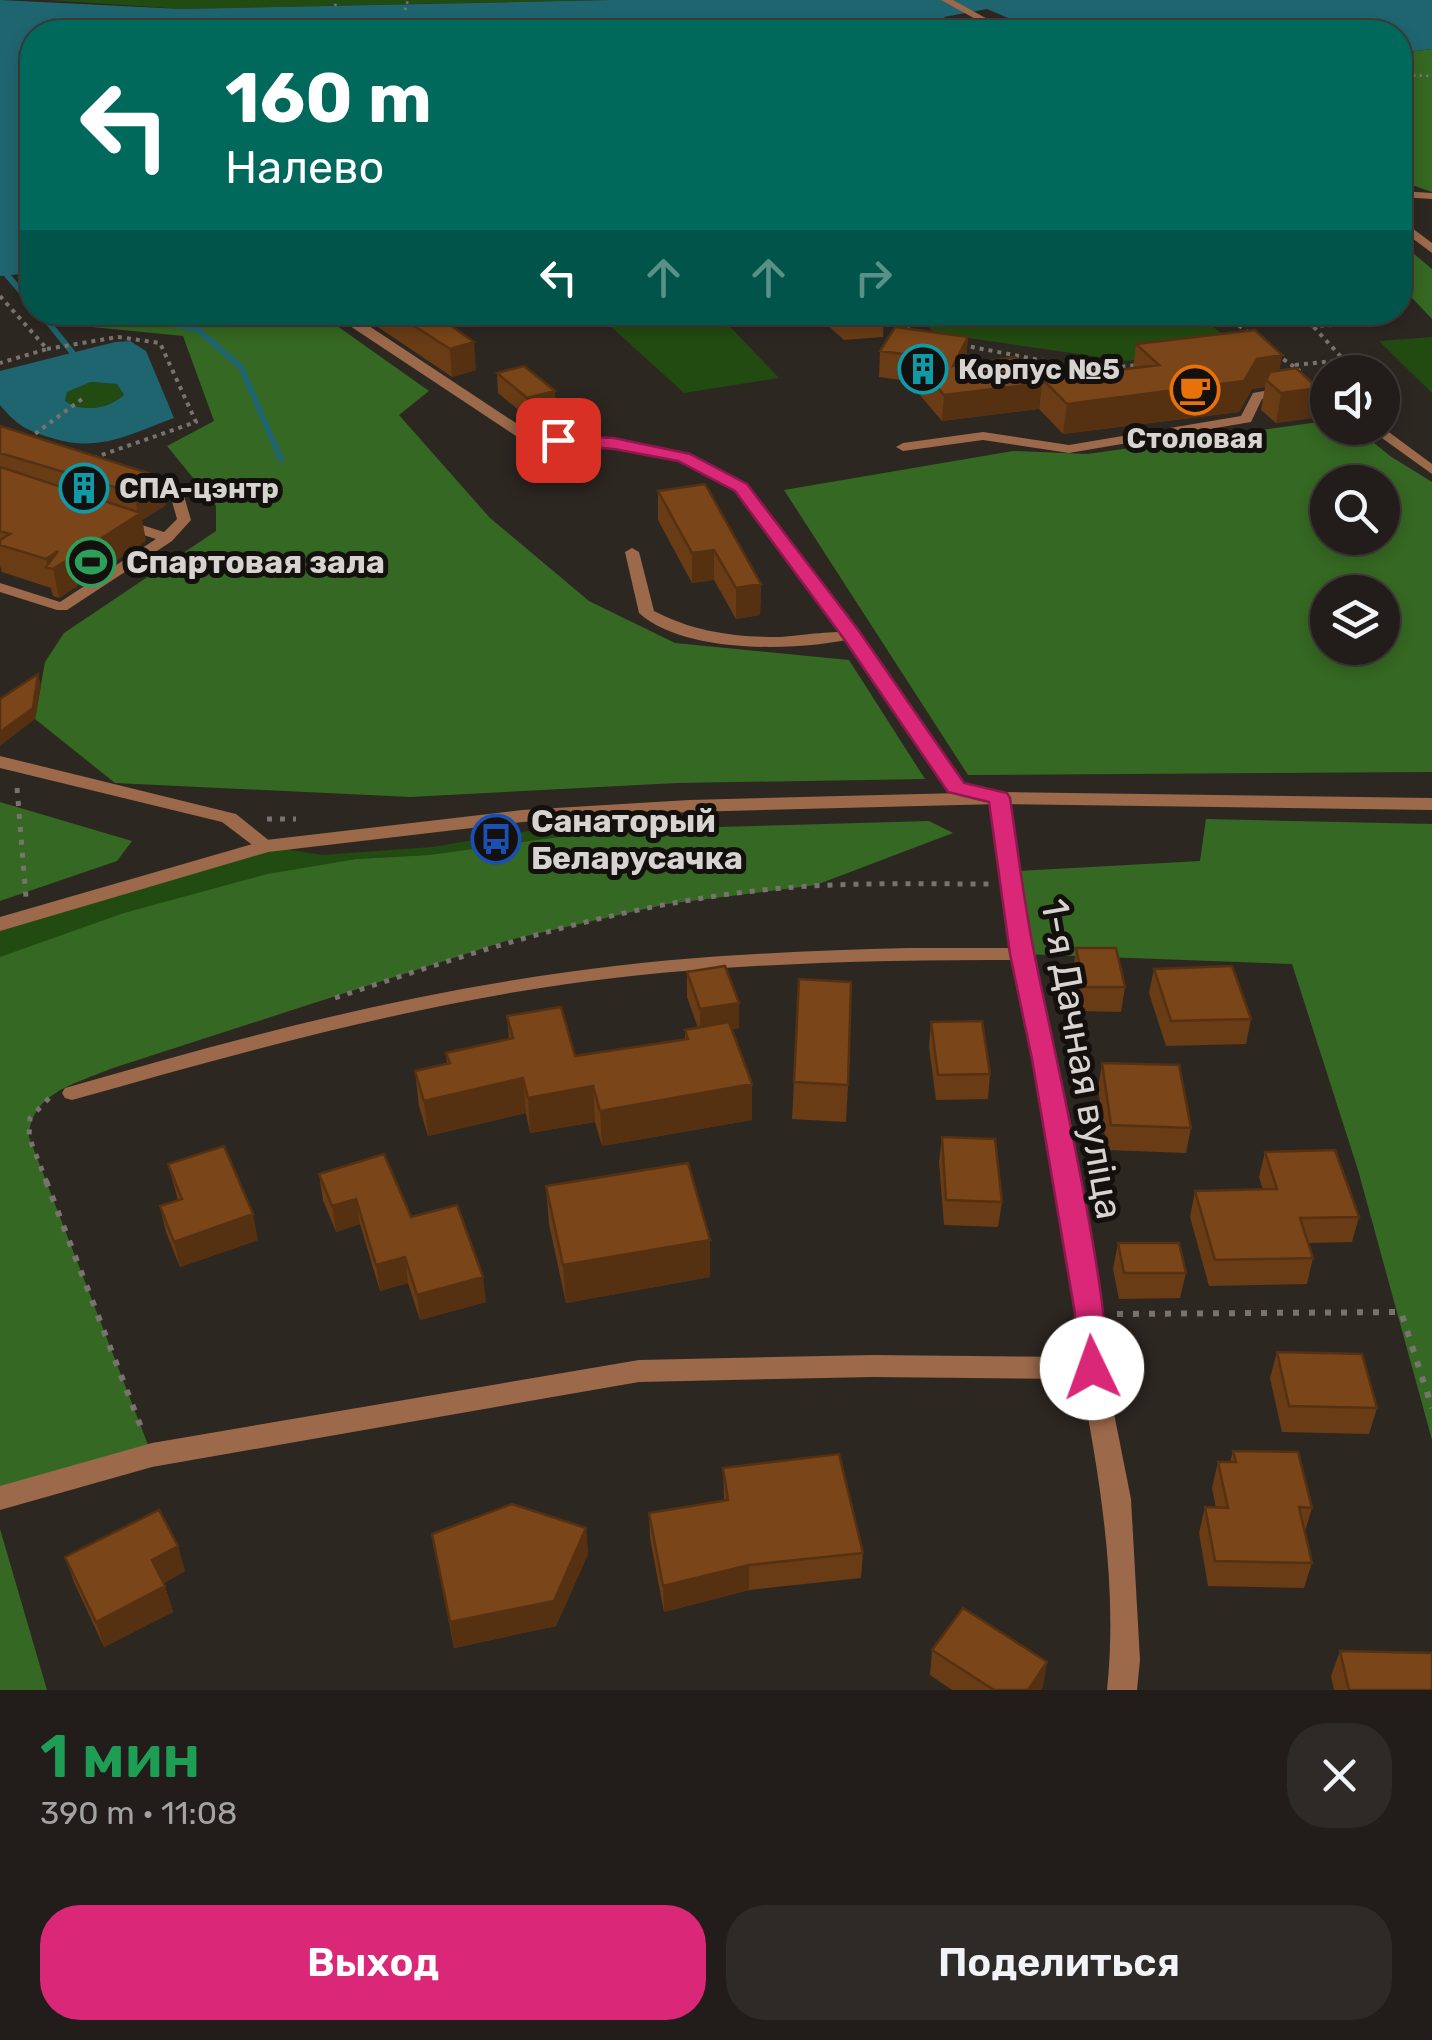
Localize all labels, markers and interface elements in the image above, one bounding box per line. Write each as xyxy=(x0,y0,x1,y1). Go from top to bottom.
text: 160 m xyxy=(225,57,432,140)
icon: left xyxy=(60,60,190,190)
text: Налево xyxy=(225,141,384,194)
icon: left xyxy=(531,250,586,305)
icon: ahead xyxy=(636,250,691,305)
icon: ahead xyxy=(741,250,796,305)
icon: right xyxy=(846,250,901,305)
building icon: Корпус №5 xyxy=(897,343,949,395)
place label: Корпус №5 xyxy=(958,353,1120,386)
map controls xyxy=(1310,355,1400,665)
button: sound xyxy=(1310,355,1400,445)
cafe icon: Столовая xyxy=(1169,364,1221,416)
pin xyxy=(516,398,601,483)
icon: arrive xyxy=(531,413,586,468)
place label: Столовая xyxy=(1127,422,1263,455)
building icon: СПА-цэнтр xyxy=(58,462,110,514)
button: search xyxy=(1310,465,1400,555)
place label: СПА-цэнтр xyxy=(119,472,279,505)
sports icon: Спартовая зала xyxy=(65,536,117,588)
place label: Спартовая зала xyxy=(126,543,385,581)
button: layers xyxy=(1310,575,1400,665)
place label: Санаторый Беларусачка xyxy=(531,802,743,877)
bus stop icon: Санаторый Беларусачка xyxy=(470,813,522,865)
street label: 1-я Дачная вуліца xyxy=(1031,895,1133,1223)
position arrow xyxy=(1040,1316,1144,1420)
text: 1 мин xyxy=(40,1721,200,1792)
button: close xyxy=(1287,1723,1392,1828)
text: 390 m · 11:08 xyxy=(40,1794,237,1832)
button: Выход xyxy=(40,1905,706,2020)
button: Поделиться xyxy=(726,1905,1392,2020)

